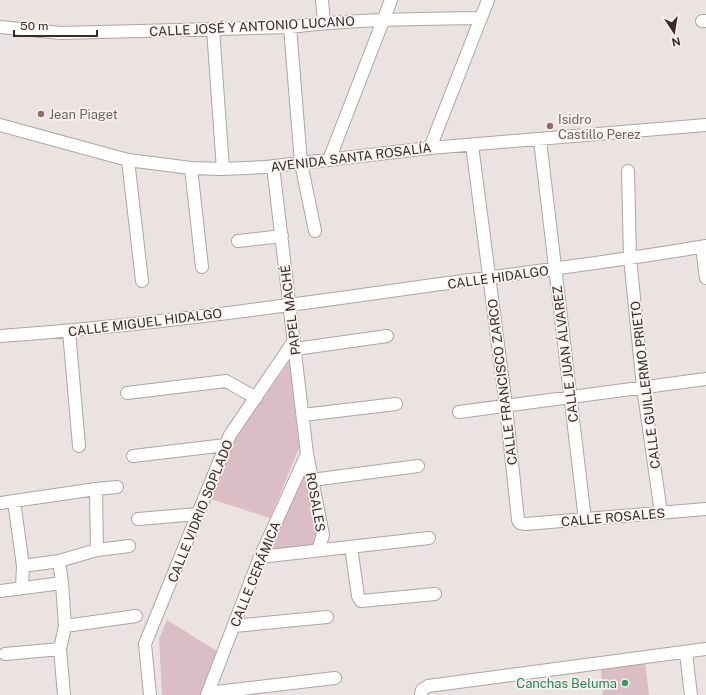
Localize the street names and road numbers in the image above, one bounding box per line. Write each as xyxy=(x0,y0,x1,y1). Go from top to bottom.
street label: CALLE JOSÉ Y ANTONIO LUCANO xyxy=(149,13,355,39)
street label: AVENIDA SANTA ROSALÍA xyxy=(270,139,432,175)
street label: CALLE HIDALGO xyxy=(446,263,550,292)
street label: PAPEL MACHÉ xyxy=(277,264,303,356)
street label: CALLE JUAN ÁLVAREZ xyxy=(549,285,581,423)
street label: CALLE FRANCISCO ZARCO xyxy=(485,298,520,466)
street label: CALLE GUILLERMO PRIETO xyxy=(628,300,663,470)
street label: CALLE MIGUEL HIDALGO xyxy=(67,306,223,339)
street label: CALLE VIDRIO SOPLADO xyxy=(165,438,236,585)
street label: ROSALES xyxy=(303,471,328,533)
street label: CALLE ROSALES xyxy=(560,505,666,530)
street label: CALLE CERÁMICA xyxy=(226,519,284,629)

